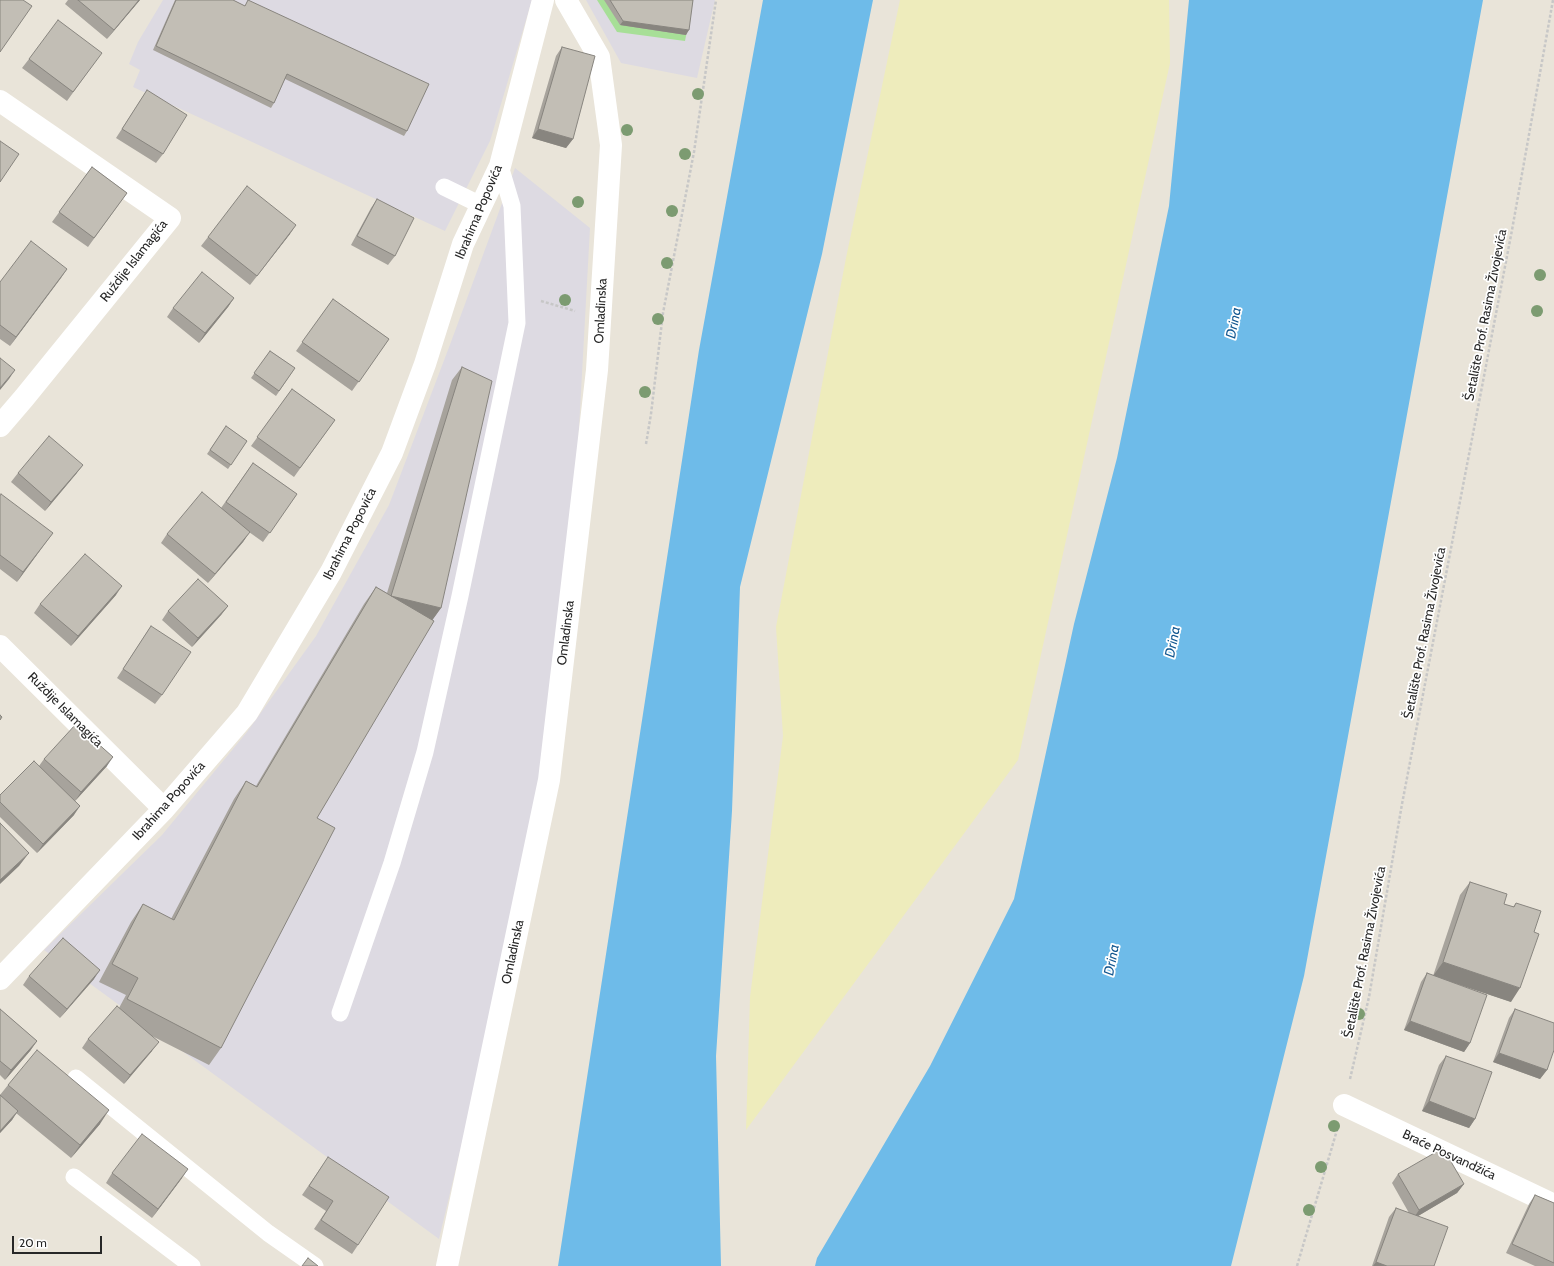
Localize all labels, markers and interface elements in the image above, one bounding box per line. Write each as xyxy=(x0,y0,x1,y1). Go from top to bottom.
street label: Ibrahima Popovića xyxy=(452,162,506,262)
street label: Ruždije Islamagića xyxy=(97,217,171,305)
street label: Šetalište Prof. Rasima Živojevića xyxy=(1462,228,1510,402)
street label: Omladinska xyxy=(592,278,610,344)
water label: Drina xyxy=(1223,306,1245,340)
street label: Ibrahima Popovića xyxy=(320,485,380,583)
street label: Šetalište Prof. Rasima Živojevića xyxy=(1401,546,1449,720)
street label: Omladinska xyxy=(554,600,578,666)
water label: Drina xyxy=(1162,625,1184,659)
street label: Ruždije Islamagića xyxy=(24,669,106,751)
street label: Ibrahima Popovića xyxy=(129,758,209,844)
street label: Šetalište Prof. Rasima Živojevića xyxy=(1341,865,1389,1039)
street label: Omladinska xyxy=(499,918,527,986)
water label: Drina xyxy=(1101,943,1123,977)
street label: Braće Posvandžića xyxy=(1400,1127,1498,1183)
scale bar xyxy=(14,1228,104,1254)
text: 20 m xyxy=(19,1235,47,1250)

